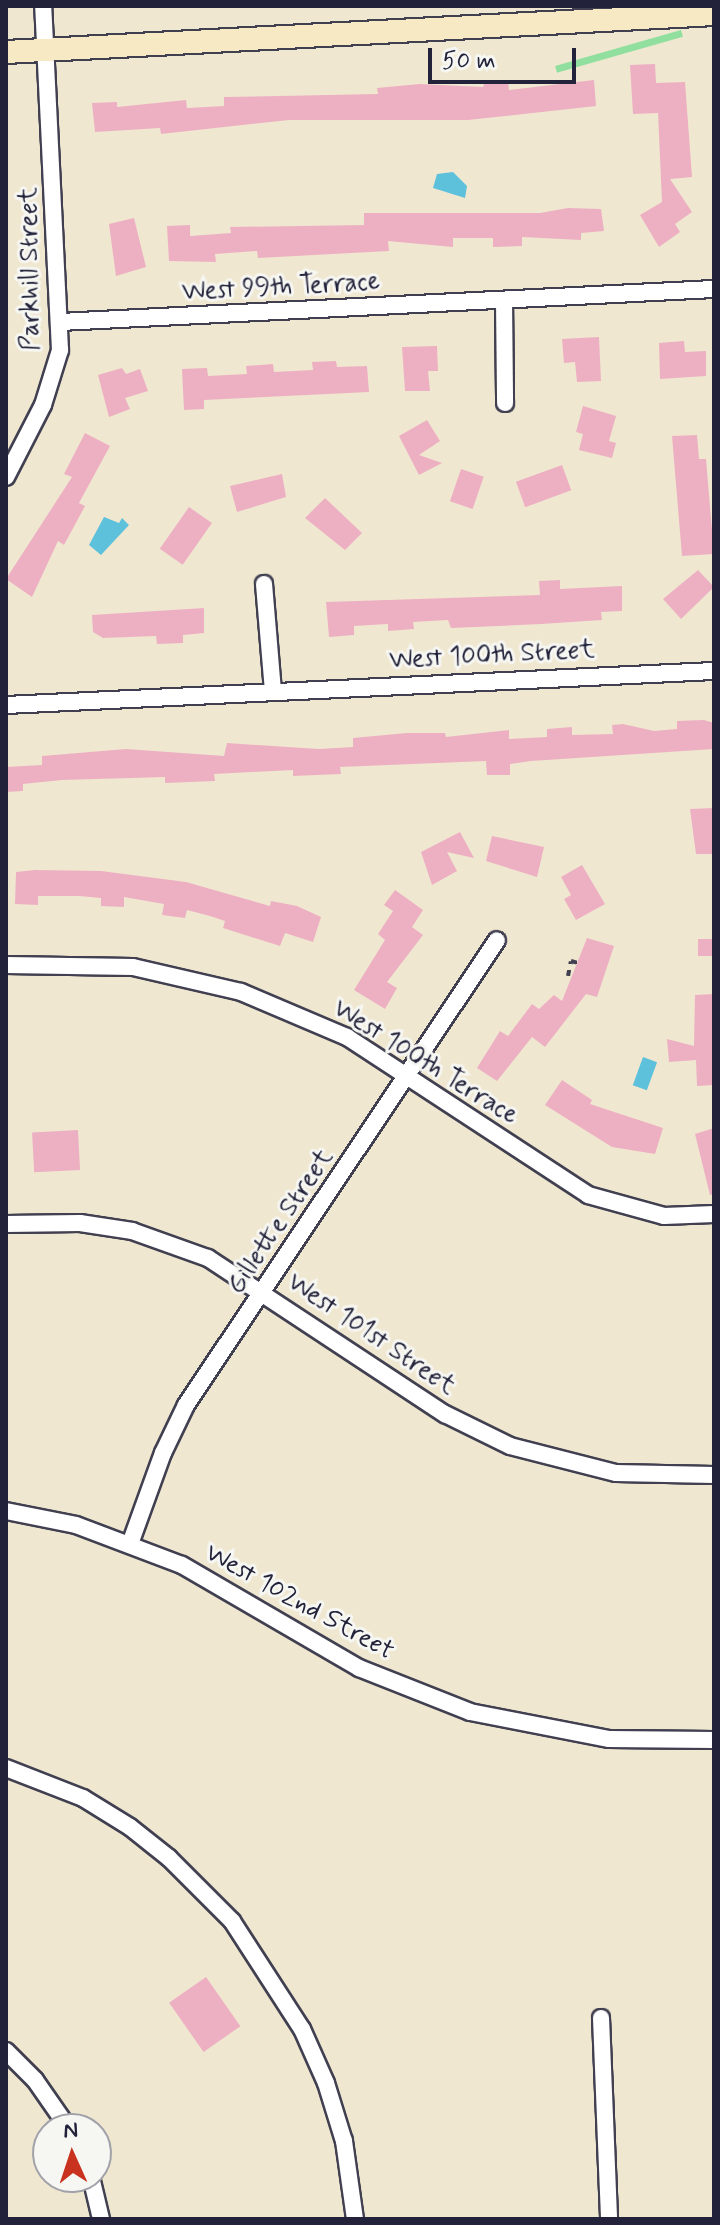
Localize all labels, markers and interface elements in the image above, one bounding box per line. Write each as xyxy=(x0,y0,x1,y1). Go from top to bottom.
scale bar xyxy=(432,32,580,82)
text: 50 m xyxy=(442,46,496,77)
street label: Parkhill Street xyxy=(14,187,48,351)
street label: West 99th Terrace xyxy=(181,267,381,309)
street label: West 100th Street xyxy=(388,635,596,677)
street label: West 100th Terrace xyxy=(327,994,523,1132)
street label: Gillette Street xyxy=(221,1144,341,1300)
street label: West 101st Street xyxy=(281,1267,461,1403)
street label: West 102nd Street xyxy=(200,1538,398,1668)
north arrow xyxy=(32,2113,112,2193)
text: N xyxy=(63,2117,79,2145)

